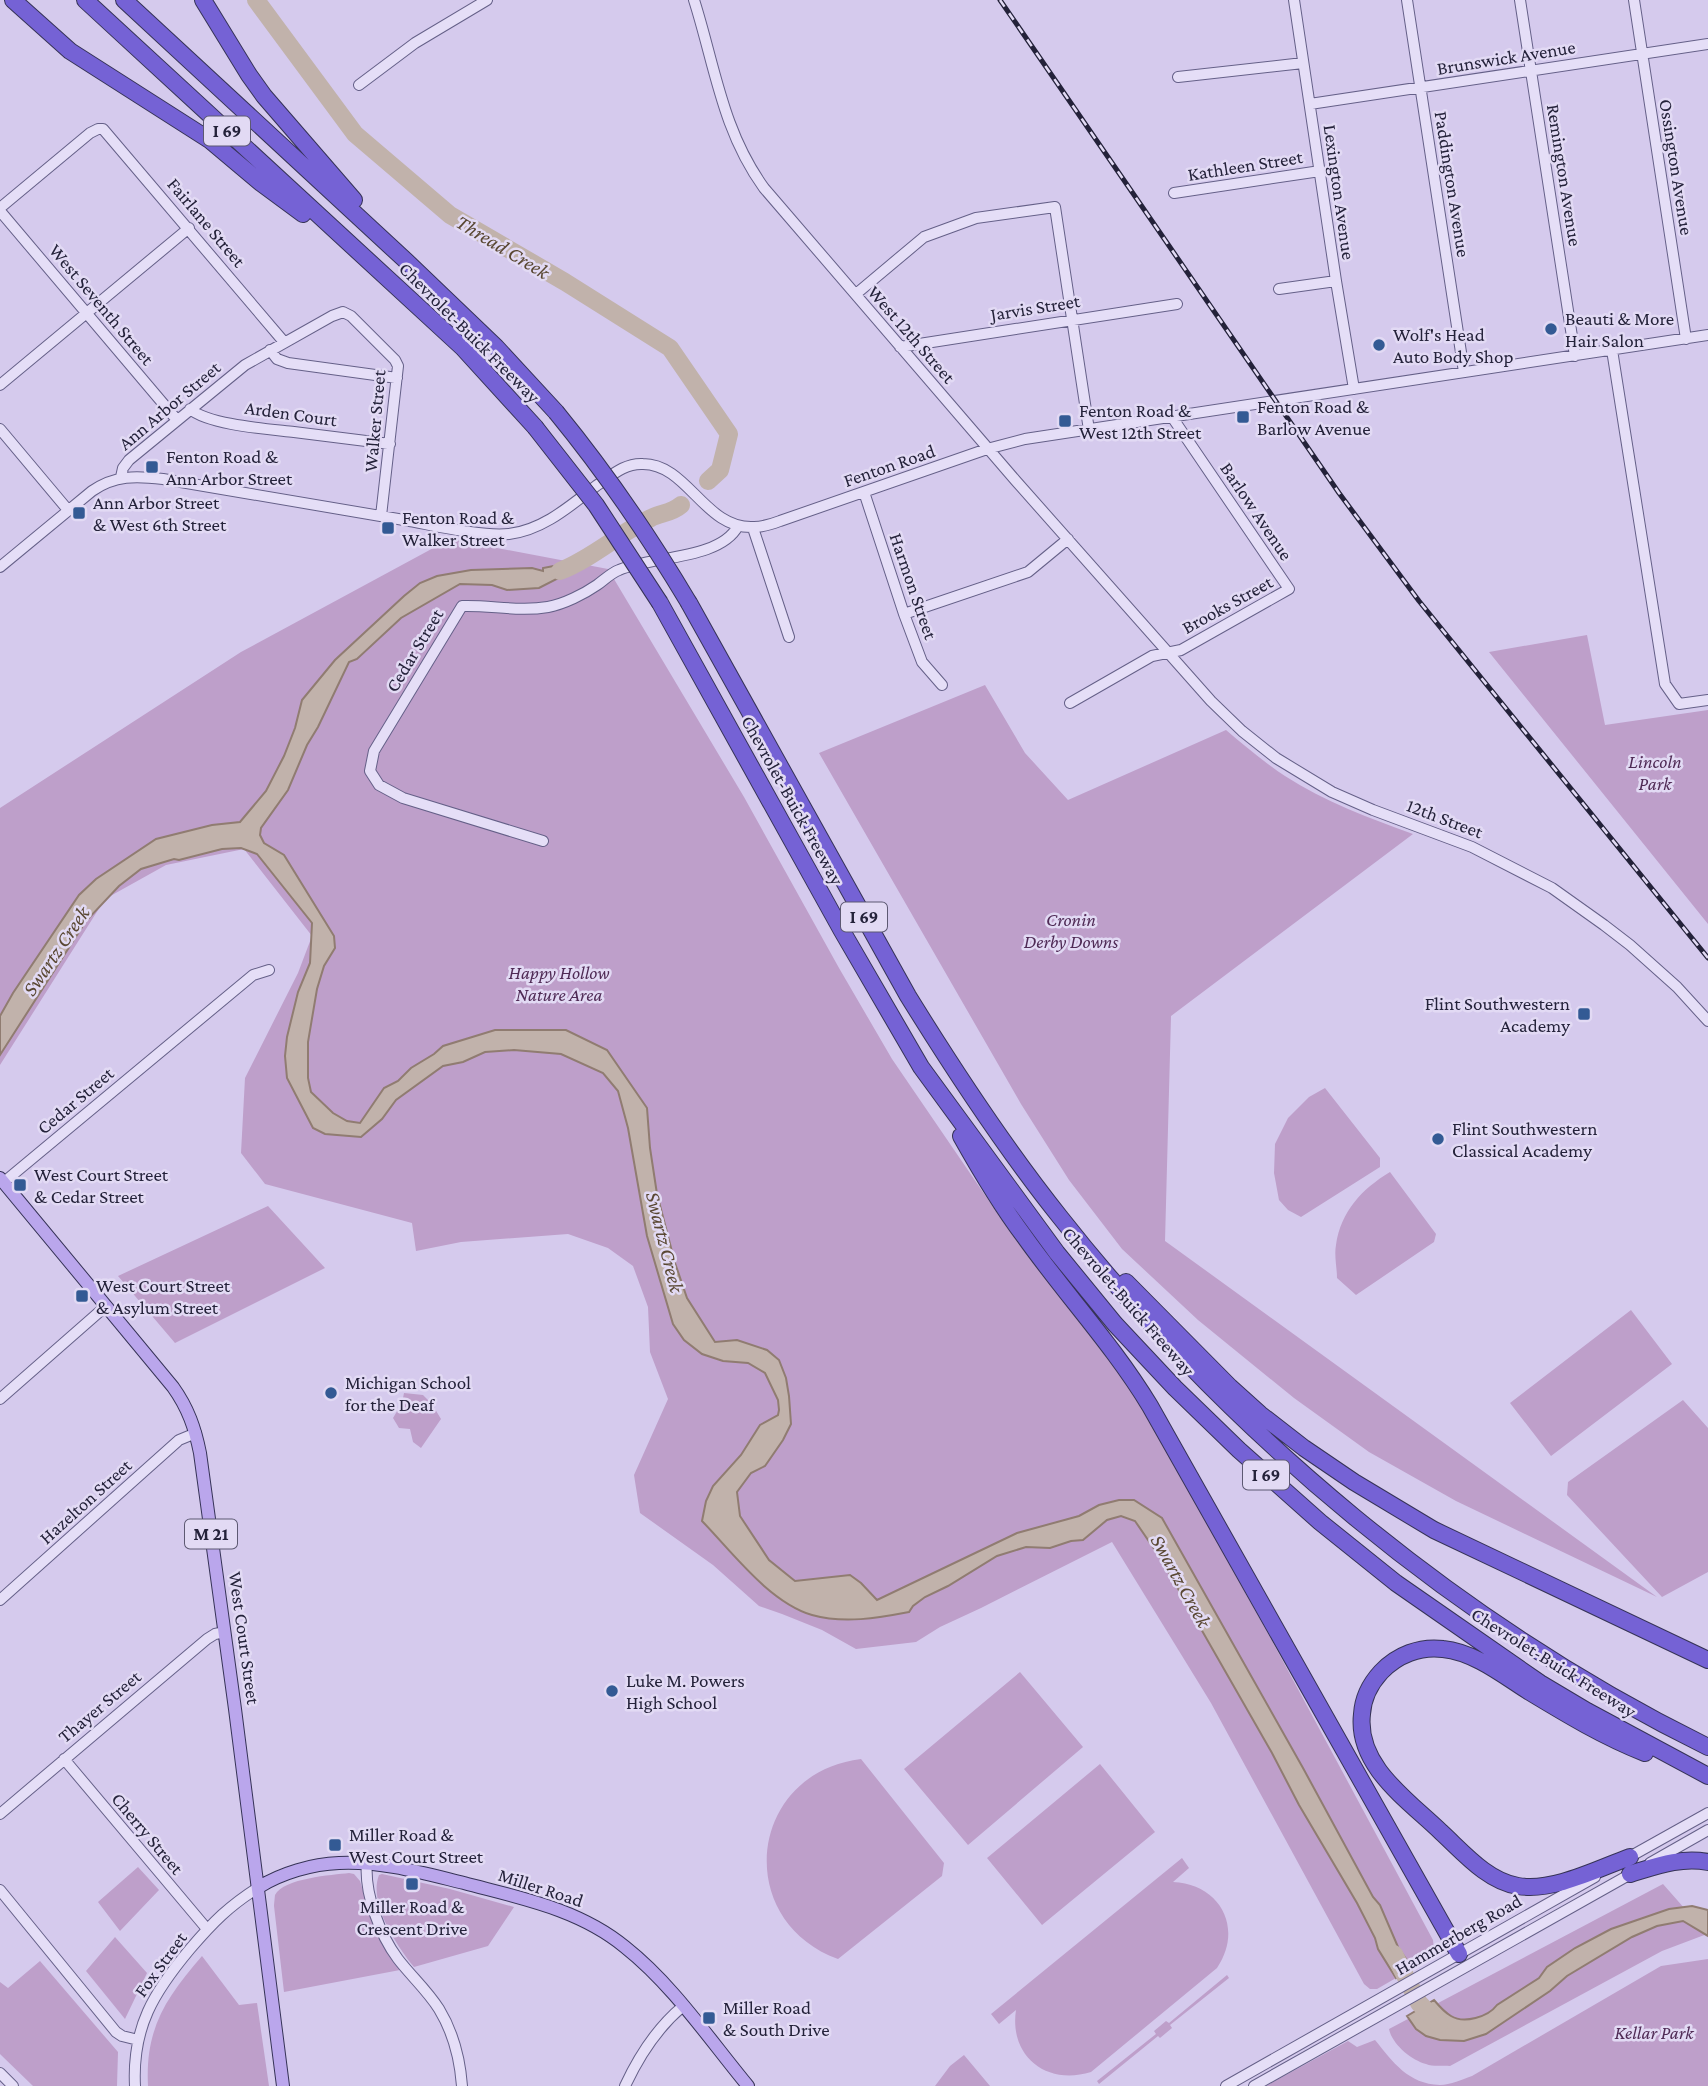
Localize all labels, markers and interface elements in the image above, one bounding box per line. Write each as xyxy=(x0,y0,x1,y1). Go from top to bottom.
street label: Brunswick Avenue xyxy=(1435,36,1577,79)
street label: Ossington Avenue xyxy=(1655,98,1698,237)
street label: Remington Avenue xyxy=(1543,103,1586,248)
street label: Paddington Avenue xyxy=(1431,109,1474,259)
road number: I 69 xyxy=(204,116,250,146)
street label: Lexington Avenue xyxy=(1320,123,1359,261)
street label: Kathleen Street xyxy=(1186,146,1305,185)
street label: Fairlane Street xyxy=(163,174,250,272)
water label: Thread Creek xyxy=(452,210,555,285)
street label: West Seventh Street xyxy=(45,240,159,370)
street label: Chevrolet-Buick Freeway xyxy=(395,258,544,407)
street label: West 12th Street xyxy=(864,281,960,388)
street label: Jarvis Street xyxy=(987,290,1082,325)
place label: Beauti & More Hair Salon xyxy=(1565,308,1674,351)
marker: Beauti & More Hair Salon xyxy=(1543,321,1559,337)
place label: Wolf's Head Auto Body Shop xyxy=(1393,324,1513,367)
marker: Wolf's Head Auto Body Shop xyxy=(1371,337,1387,353)
street label: Ann Arbor Street xyxy=(114,356,225,454)
street label: Walker Street xyxy=(360,368,389,473)
place label: Fenton Road & Barlow Avenue xyxy=(1257,396,1371,439)
street label: Arden Court xyxy=(243,397,339,430)
place label: Fenton Road & West 12th Street xyxy=(1079,400,1202,443)
marker: Fenton Road & Barlow Avenue xyxy=(1235,409,1251,425)
marker: Fenton Road & West 12th Street xyxy=(1057,413,1073,429)
street label: Fenton Road xyxy=(841,440,938,491)
place label: Fenton Road & Ann Arbor Street xyxy=(166,446,293,489)
street label: Barlow Avenue xyxy=(1216,458,1297,564)
marker: Fenton Road & Ann Arbor Street xyxy=(144,459,160,475)
place label: Ann Arbor Street & West 6th Street xyxy=(93,492,227,535)
marker: Ann Arbor Street & West 6th Street xyxy=(71,505,87,521)
place label: Fenton Road & Walker Street xyxy=(402,507,515,550)
marker: Fenton Road & Walker Street xyxy=(380,520,396,536)
street label: Harmon Street xyxy=(886,530,942,643)
street label: Brooks Street xyxy=(1178,571,1277,638)
street label: Cedar Street xyxy=(381,604,448,696)
street label: Chevrolet-Buick Freeway xyxy=(737,712,848,889)
park label: Lincoln Park xyxy=(1628,751,1682,794)
street label: 12th Street xyxy=(1404,794,1487,843)
water label: Swartz Creek xyxy=(17,901,95,1000)
road number: I 69 xyxy=(841,902,887,932)
park label: Cronin Derby Downs xyxy=(1024,909,1118,952)
park label: Happy Hollow Nature Area xyxy=(508,962,610,1005)
place label: Flint Southwestern Academy xyxy=(1425,993,1570,1036)
marker: Flint Southwestern Academy xyxy=(1576,1006,1592,1022)
street label: Cedar Street xyxy=(33,1062,118,1138)
place label: Flint Southwestern Classical Academy xyxy=(1452,1118,1597,1161)
marker: Flint Southwestern Classical Academy xyxy=(1430,1131,1446,1147)
place label: West Court Street & Cedar Street xyxy=(34,1164,169,1207)
marker: West Court Street & Cedar Street xyxy=(12,1177,28,1193)
water label: Swartz Creek xyxy=(641,1189,689,1296)
street label: Chevrolet-Buick Freeway xyxy=(1058,1223,1199,1380)
place label: West Court Street & Asylum Street xyxy=(96,1275,231,1318)
marker: West Court Street & Asylum Street xyxy=(74,1288,90,1304)
place label: Michigan School for the Deaf xyxy=(345,1372,471,1415)
marker: Michigan School for the Deaf xyxy=(323,1385,339,1401)
street label: Hazelton Street xyxy=(35,1454,136,1548)
road number: I 69 xyxy=(1243,1460,1289,1490)
road number: M 21 xyxy=(185,1520,237,1548)
water label: Swartz Creek xyxy=(1146,1530,1217,1632)
street label: West Court Street xyxy=(225,1570,264,1707)
street label: Chevrolet-Buick Freeway xyxy=(1468,1603,1640,1722)
street label: Thayer Street xyxy=(54,1665,145,1747)
place label: Luke M. Powers High School xyxy=(626,1670,745,1713)
marker: Luke M. Powers High School xyxy=(604,1683,620,1699)
street label: Cherry Street xyxy=(107,1788,188,1879)
place label: Miller Road & West Court Street xyxy=(349,1824,484,1867)
marker: Miller Road & West Court Street xyxy=(327,1837,343,1853)
street label: Miller Road xyxy=(496,1864,586,1911)
marker: Miller Road & Crescent Drive xyxy=(404,1876,420,1892)
street label: Hammerberg Road xyxy=(1391,1890,1525,1979)
place label: Miller Road & Crescent Drive xyxy=(357,1896,467,1939)
street label: Fox Street xyxy=(130,1927,191,2001)
place label: Miller Road & South Drive xyxy=(723,1997,830,2040)
marker: Miller Road & South Drive xyxy=(701,2010,717,2026)
park label: Kellar Park xyxy=(1614,2022,1694,2043)

